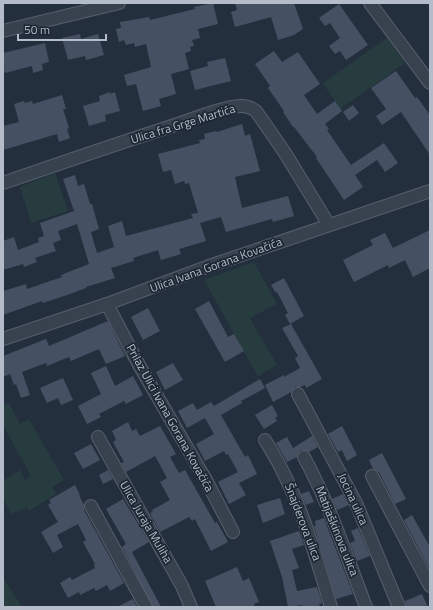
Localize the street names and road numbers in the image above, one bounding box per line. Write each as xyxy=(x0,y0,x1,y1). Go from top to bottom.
street label: Ulica fra Grge Martića xyxy=(128,99,237,148)
street label: Ulica Ivana Gorana Kovačića xyxy=(147,232,285,297)
street label: Prilaz Ulici Ivana Gorana Kovačića xyxy=(122,340,219,495)
street label: Jocina ulica xyxy=(333,470,374,528)
street label: Ulica Juraja Muliha xyxy=(115,477,178,567)
street label: Šnajderova ulica xyxy=(280,480,327,563)
street label: Matijaškinova ulica xyxy=(311,483,364,579)

